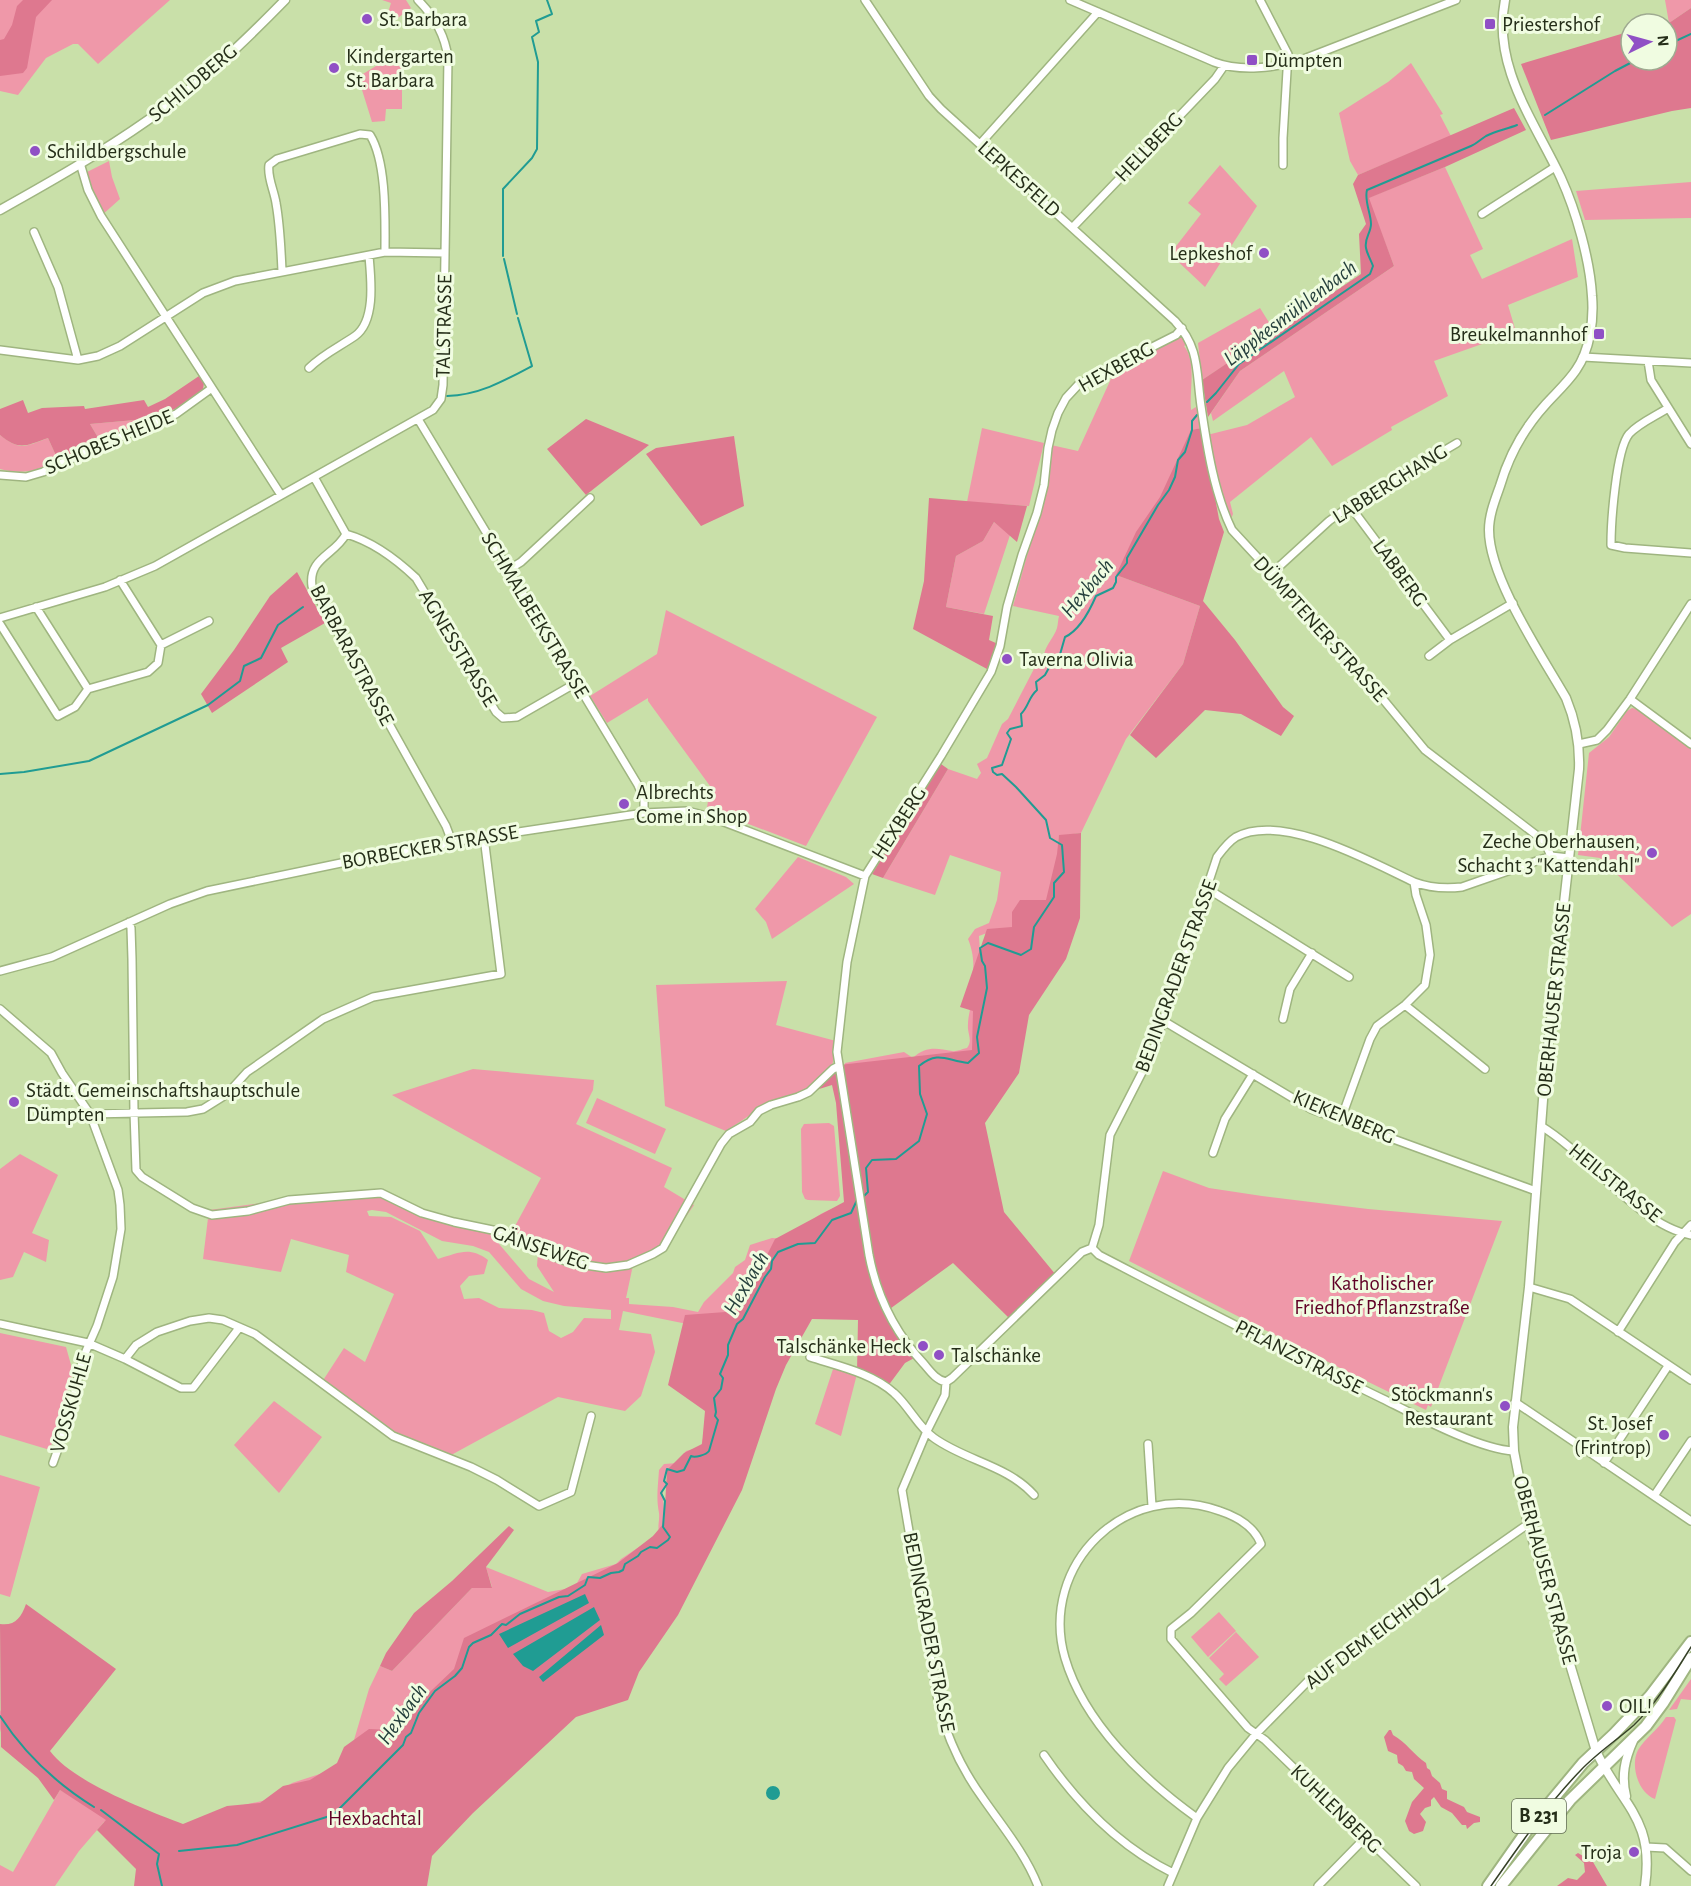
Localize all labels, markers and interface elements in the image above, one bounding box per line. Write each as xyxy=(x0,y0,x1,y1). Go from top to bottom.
place label: St. Barbara xyxy=(379,9,468,30)
marker: St. Barbara xyxy=(360,12,374,26)
north arrow xyxy=(1619,12,1679,72)
place label: Priestershof xyxy=(1502,14,1601,35)
marker: Priestershof xyxy=(1483,17,1497,31)
text: N xyxy=(1654,35,1671,47)
street label: SCHILDBERG xyxy=(145,40,241,126)
place label: Kindergarten St. Barbara xyxy=(346,46,454,91)
place label: Dümpten xyxy=(1264,50,1342,71)
marker: Dümpten xyxy=(1245,53,1259,67)
marker: Kindergarten St. Barbara xyxy=(327,61,341,75)
street label: HELLBERG xyxy=(1111,108,1187,186)
street label: LEPKESFELD xyxy=(974,137,1064,221)
place label: Schildbergschule xyxy=(47,141,186,162)
marker: Schildbergschule xyxy=(28,144,42,158)
place label: Lepkeshof xyxy=(1169,243,1254,264)
marker: Lepkeshof xyxy=(1257,246,1271,260)
water label: Läppkesmühlenbach xyxy=(1219,256,1361,371)
street label: TALSTRASSE xyxy=(433,274,455,378)
place label: Breukelmannhof xyxy=(1450,324,1589,345)
marker: Breukelmannhof xyxy=(1592,327,1606,341)
street label: HEXBERG xyxy=(1075,338,1157,396)
street label: SCHOBES HEIDE xyxy=(42,406,176,478)
street label: LABBERGHANG xyxy=(1329,440,1451,528)
street label: SCHMALBEEKSTRASSE xyxy=(477,528,593,702)
street label: LABBERG xyxy=(1369,535,1431,611)
street label: DÜMPTENER STRASSE xyxy=(1249,552,1391,706)
water label: Hexbach xyxy=(1056,555,1118,621)
street label: BARBARASTRASSE xyxy=(306,581,398,729)
street label: AGNESSTRASSE xyxy=(415,586,501,710)
place label: Taverna Olivia xyxy=(1019,649,1134,670)
marker: Taverna Olivia xyxy=(1000,652,1014,666)
place label: Albrechts Come in Shop xyxy=(636,782,748,827)
street label: HEXBERG xyxy=(868,783,930,863)
marker: Albrechts Come in Shop xyxy=(617,797,631,811)
street label: BORBECKER STRASSE xyxy=(340,821,520,873)
place label: Zeche Oberhausen, Schacht 3 "Kattendahl" xyxy=(1457,831,1640,876)
marker: Zeche Oberhausen, Schacht 3 "Kattendahl" xyxy=(1645,846,1659,860)
street label: BEDINGRADER STRASSE xyxy=(1131,877,1221,1075)
street label: OBERHAUSER STRASSE xyxy=(1533,902,1575,1098)
place label: Städt. Gemeinschaftshauptschule Dümpten xyxy=(26,1080,300,1125)
street label: KIEKENBERG xyxy=(1290,1086,1398,1148)
marker: Städt. Gemeinschaftshauptschule Dümpten xyxy=(7,1095,21,1109)
street label: HEILSTRASSE xyxy=(1565,1139,1665,1227)
street label: GÄNSEWEG xyxy=(490,1221,592,1274)
water label: Hexbach xyxy=(719,1248,773,1318)
park label: Katholischer Friedhof Pflanzstraße xyxy=(1294,1273,1470,1318)
street label: PFLANZSTRASSE xyxy=(1232,1316,1366,1398)
place label: Talschänke Heck xyxy=(776,1336,911,1357)
marker: Talschänke Heck xyxy=(916,1339,930,1353)
place label: Talschänke xyxy=(951,1345,1041,1366)
marker: Talschänke xyxy=(932,1348,946,1362)
street label: VOSSKUHLE xyxy=(47,1351,95,1455)
place label: Stöckmann's Restaurant xyxy=(1391,1384,1493,1429)
marker: Stöckmann's Restaurant xyxy=(1498,1399,1512,1413)
place label: St. Josef (Frintrop) xyxy=(1574,1413,1654,1458)
marker: St. Josef (Frintrop) xyxy=(1657,1428,1671,1442)
street label: OBERHAUSER STRASSE xyxy=(1510,1473,1580,1667)
street label: BEDINGRADER STRASSE xyxy=(899,1530,959,1734)
street label: AUF DEM EICHHOLZ xyxy=(1301,1575,1449,1693)
water label: Hexbach xyxy=(373,1680,431,1748)
place label: OIL! xyxy=(1619,1696,1652,1717)
marker: OIL! xyxy=(1600,1699,1614,1713)
street label: KUHLENBERG xyxy=(1286,1761,1386,1857)
road number: B 231 xyxy=(1512,1799,1566,1833)
park label: Hexbachtal xyxy=(328,1808,422,1829)
place label: Troja xyxy=(1581,1842,1622,1863)
marker: Troja xyxy=(1627,1845,1641,1859)

